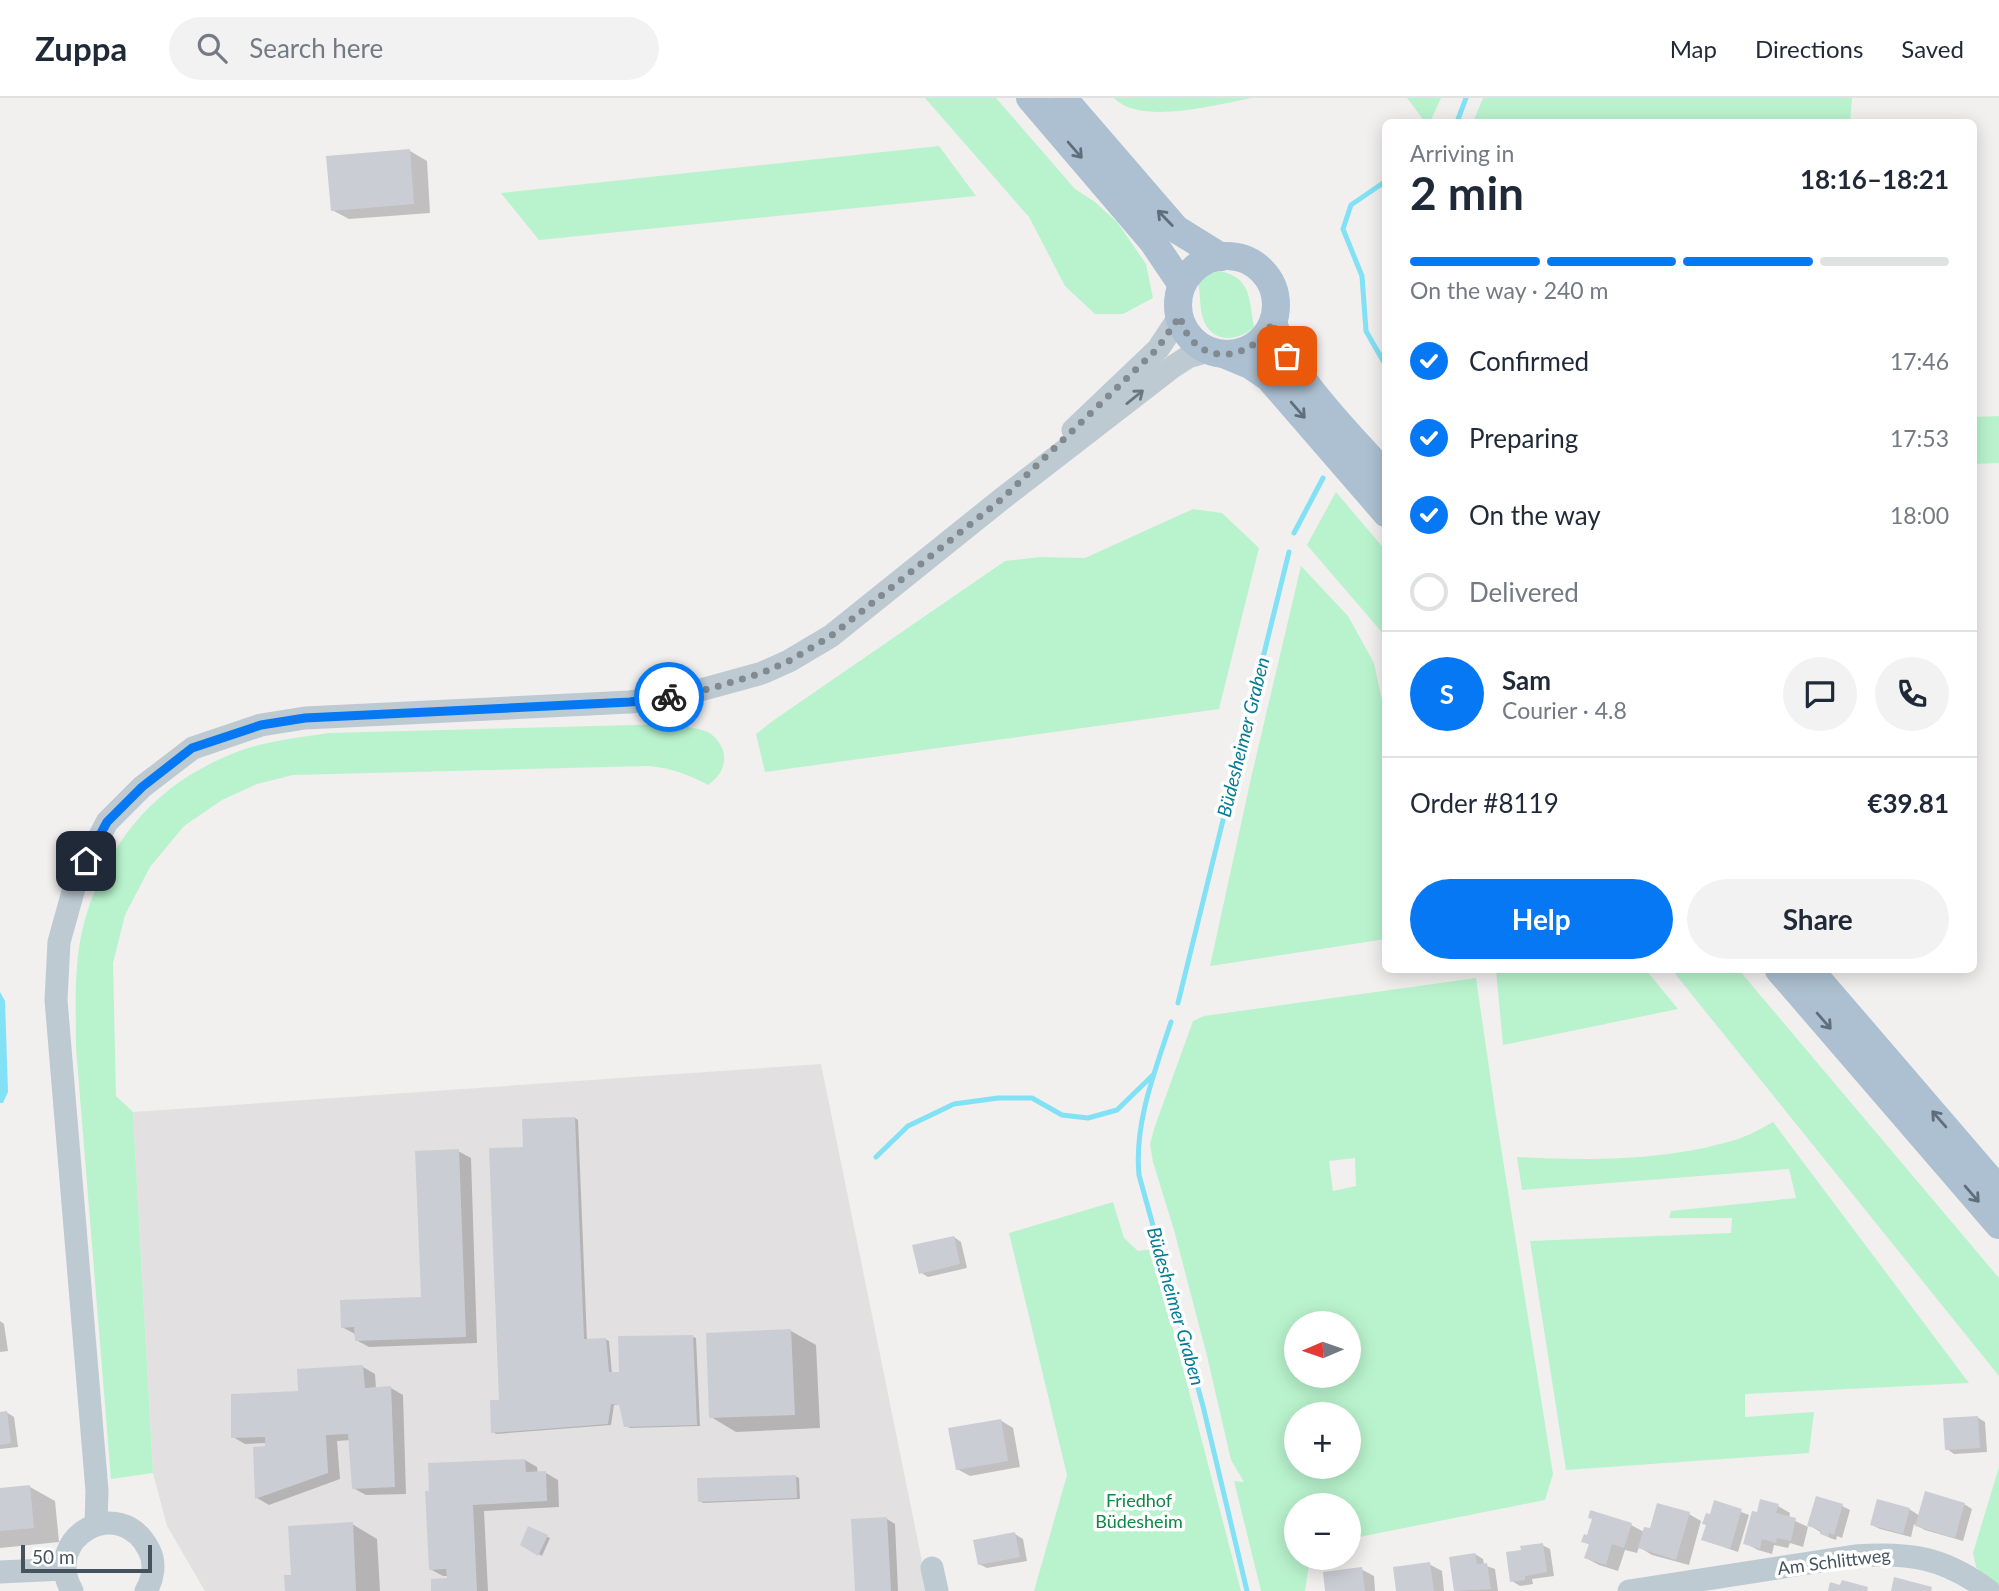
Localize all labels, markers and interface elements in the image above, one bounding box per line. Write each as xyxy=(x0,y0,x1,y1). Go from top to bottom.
search box xyxy=(169,17,659,80)
text: Zuppa xyxy=(35,28,127,68)
icon: search xyxy=(193,29,231,67)
text: Search here xyxy=(249,32,383,64)
text: Map xyxy=(1670,34,1717,63)
text: Directions xyxy=(1755,34,1863,63)
text: Saved xyxy=(1901,34,1964,63)
text: Arriving in xyxy=(1410,139,1514,167)
one-way arrow xyxy=(1067,140,1083,158)
text: 18:16–18:21 xyxy=(1800,163,1949,195)
text: 2 min xyxy=(1410,165,1524,220)
one-way arrow xyxy=(1157,210,1174,227)
text: On the way · 240 m xyxy=(1410,276,1609,304)
pin xyxy=(1257,326,1317,386)
icon: bag xyxy=(1268,337,1306,375)
icon: check xyxy=(1410,342,1448,380)
text: Confirmed xyxy=(1469,345,1589,377)
text: 17:46 xyxy=(1890,347,1949,375)
one-way arrow xyxy=(1126,389,1144,405)
one-way arrow xyxy=(1290,401,1306,419)
icon: check xyxy=(1410,419,1448,457)
text: Preparing xyxy=(1469,422,1578,454)
text: 17:53 xyxy=(1890,424,1949,452)
icon: check xyxy=(1410,496,1448,534)
text: On the way xyxy=(1469,499,1601,531)
text: 18:00 xyxy=(1890,501,1949,529)
text: Delivered xyxy=(1469,576,1579,608)
water label: Büdesheimer Graben xyxy=(1212,655,1273,819)
button: chat xyxy=(1783,657,1857,731)
button: phone xyxy=(1875,657,1949,731)
courier xyxy=(634,662,704,732)
text: Sam xyxy=(1502,664,1551,696)
icon: bike xyxy=(650,678,688,716)
text: S xyxy=(1440,678,1454,710)
text: Courier · 4.8 xyxy=(1502,696,1627,724)
text: Order #8119 xyxy=(1410,787,1559,819)
text: €39.81 xyxy=(1867,787,1949,819)
pin xyxy=(56,831,116,891)
icon: home xyxy=(67,842,105,880)
button: Help xyxy=(1410,879,1673,959)
button: Share xyxy=(1687,879,1949,959)
one-way arrow xyxy=(1816,1012,1832,1030)
one-way arrow xyxy=(1931,1111,1947,1129)
one-way arrow xyxy=(1964,1184,1980,1202)
water label: Büdesheimer Graben xyxy=(1143,1224,1210,1388)
north arrow xyxy=(1284,1311,1362,1388)
map controls xyxy=(1284,1311,1361,1570)
button: + xyxy=(1284,1402,1361,1479)
park label: Friedhof Büdesheim xyxy=(1095,1489,1183,1532)
button: − xyxy=(1284,1493,1361,1570)
scale bar xyxy=(21,1542,152,1574)
street label: Am Schlittweg xyxy=(1776,1543,1892,1579)
text: 50 m xyxy=(32,1545,75,1568)

